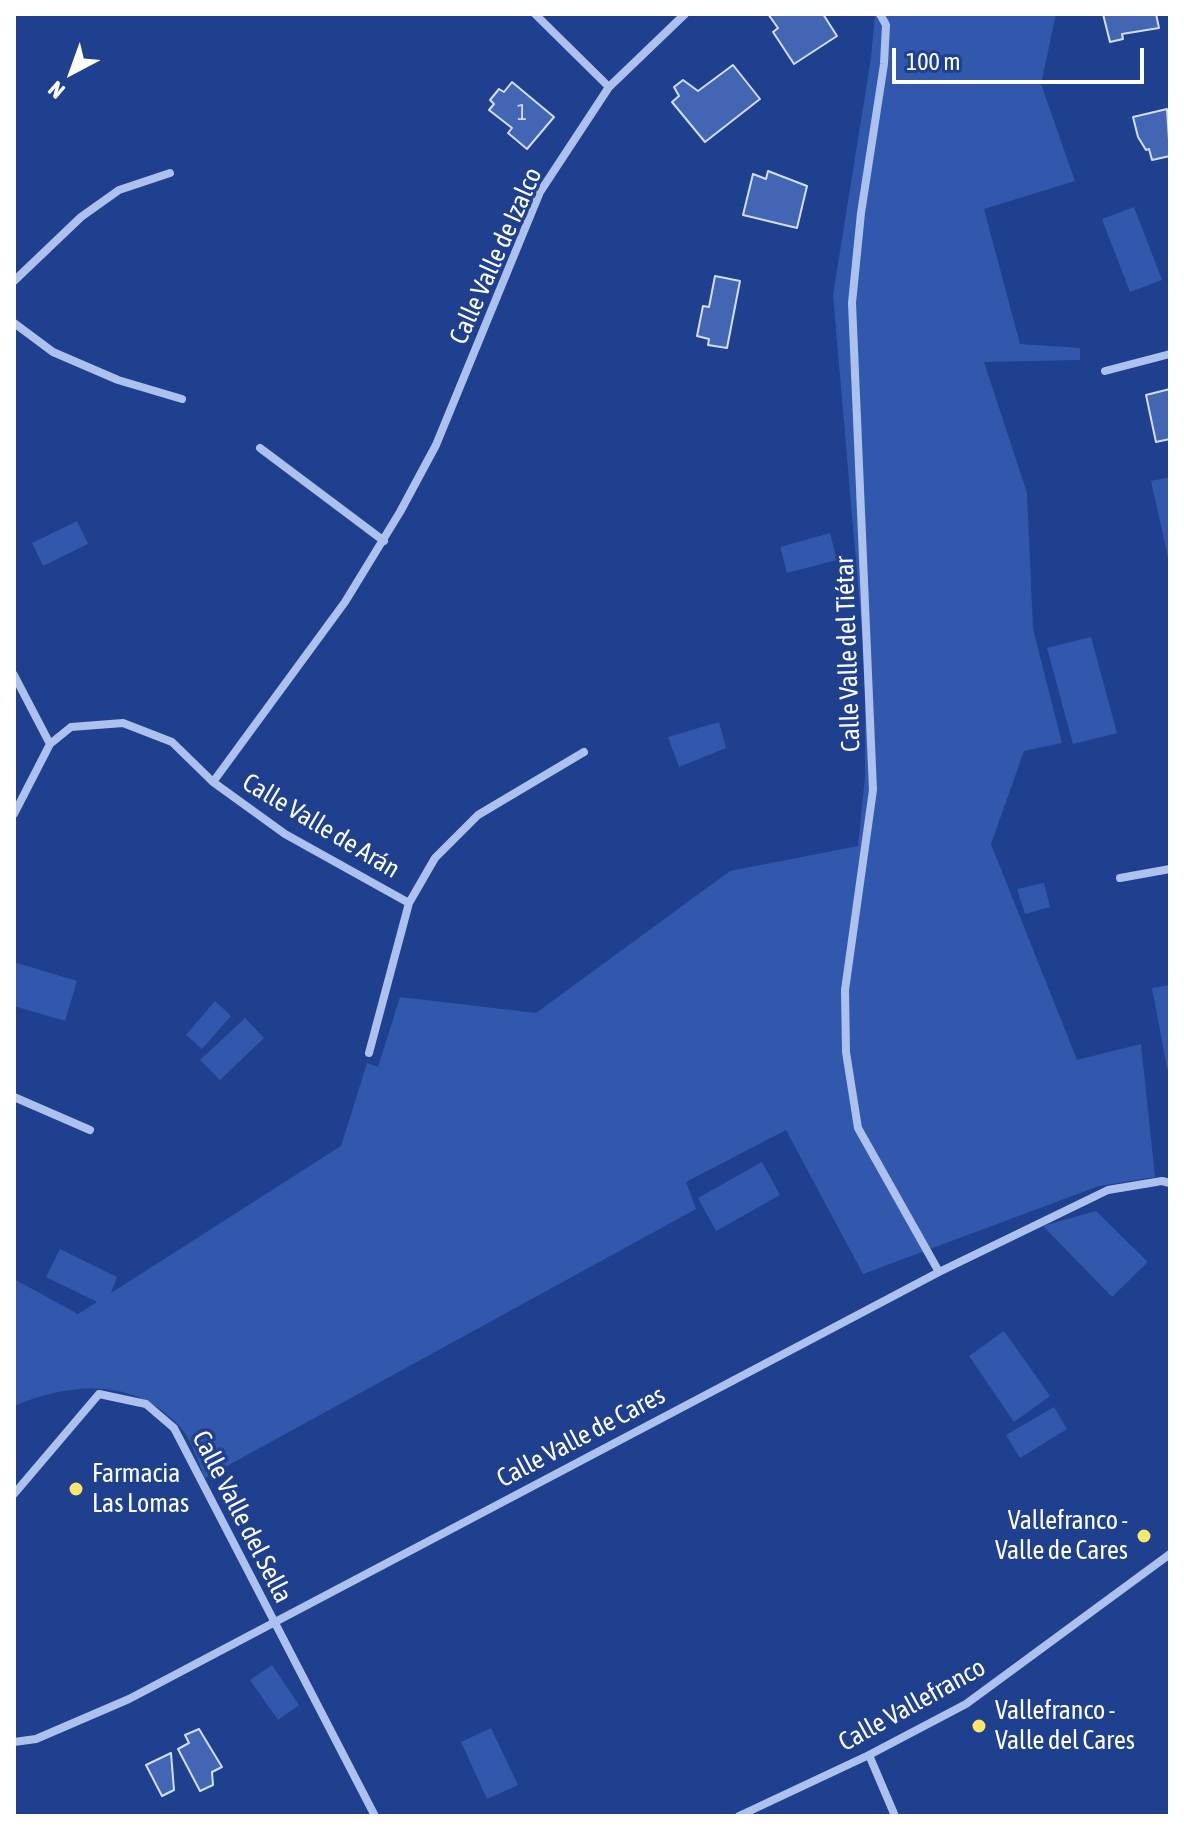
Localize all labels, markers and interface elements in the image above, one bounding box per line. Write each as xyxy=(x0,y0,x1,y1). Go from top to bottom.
north arrow xyxy=(32,32,112,112)
scale bar xyxy=(896,32,1148,82)
text: 100 m xyxy=(906,48,960,75)
text: N xyxy=(43,76,70,104)
house number: 1 xyxy=(517,100,527,126)
street label: Calle Valle de Izalco xyxy=(443,163,549,349)
street label: Calle Valle del Tiétar xyxy=(829,555,867,753)
street label: Calle Valle de Arán xyxy=(237,767,405,885)
street label: Calle Valle de Cares xyxy=(492,1380,670,1494)
street label: Calle Valle del Sella xyxy=(185,1426,299,1608)
place label: Farmacia Las Lomas xyxy=(92,1458,189,1520)
marker: Farmacia Las Lomas xyxy=(67,1480,85,1498)
place label: Vallefranco - Valle de Cares xyxy=(995,1505,1128,1566)
marker: Vallefranco - Valle de Cares xyxy=(1135,1527,1153,1545)
street label: Calle Vallefranco xyxy=(833,1652,991,1758)
place label: Vallefranco - Valle del Cares xyxy=(995,1695,1135,1756)
marker: Vallefranco - Valle del Cares xyxy=(970,1717,988,1735)

